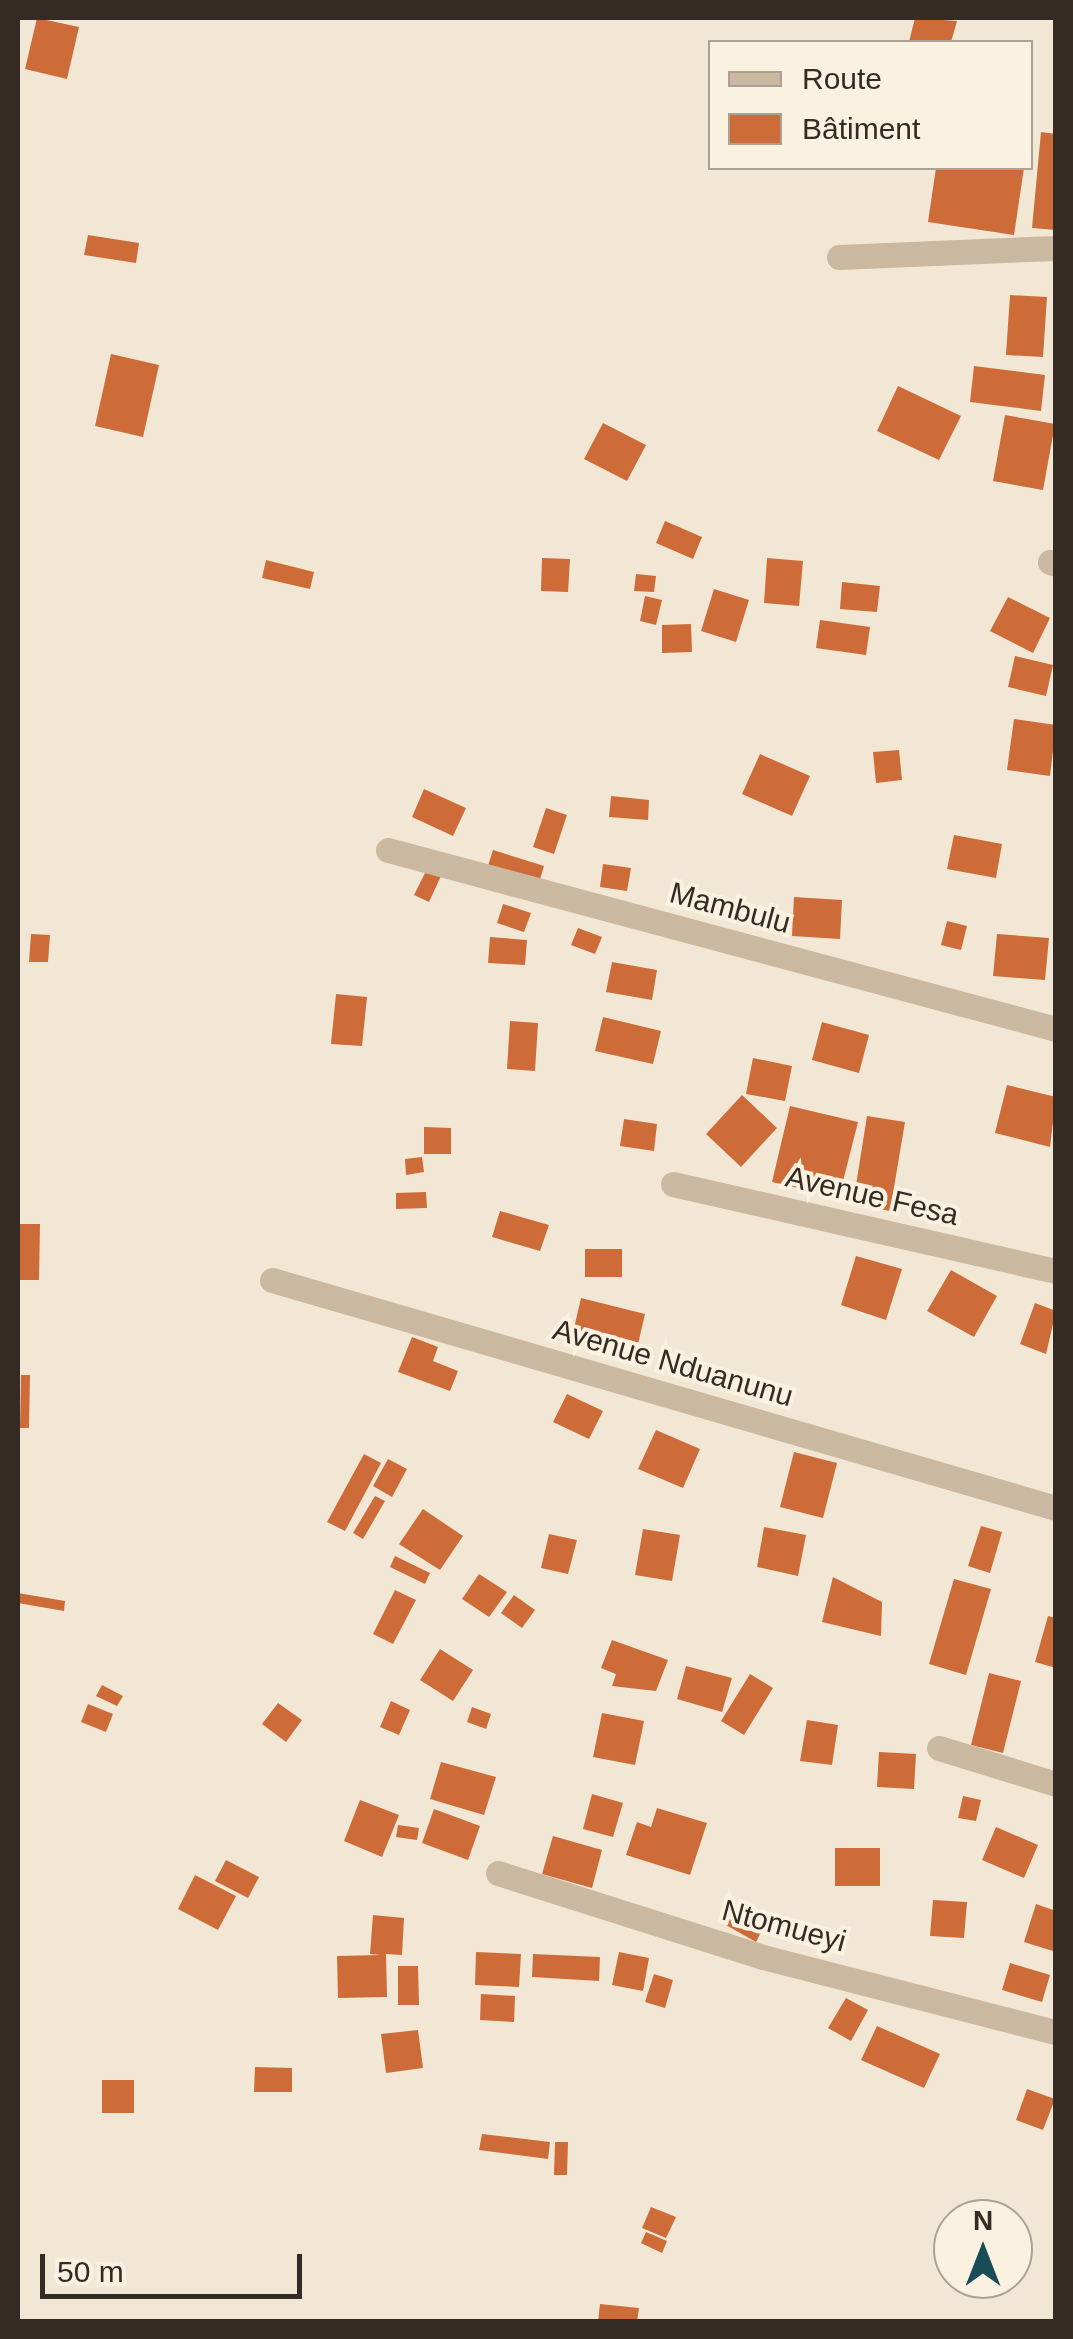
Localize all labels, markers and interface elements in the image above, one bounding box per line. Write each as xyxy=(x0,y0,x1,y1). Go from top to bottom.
legend xyxy=(708,40,1033,170)
text: Route xyxy=(802,62,882,95)
text: Bâtiment xyxy=(802,112,920,145)
street label: Mambulu xyxy=(666,875,794,941)
street label: Avenue Fesa xyxy=(782,1159,962,1233)
street label: Avenue Nduanunu xyxy=(549,1312,797,1414)
street label: Ntomueyi xyxy=(718,1892,850,1960)
north arrow xyxy=(933,2199,1033,2299)
text: N xyxy=(973,2205,993,2236)
scale bar xyxy=(45,2234,308,2296)
text: 50 m xyxy=(57,2255,124,2288)

